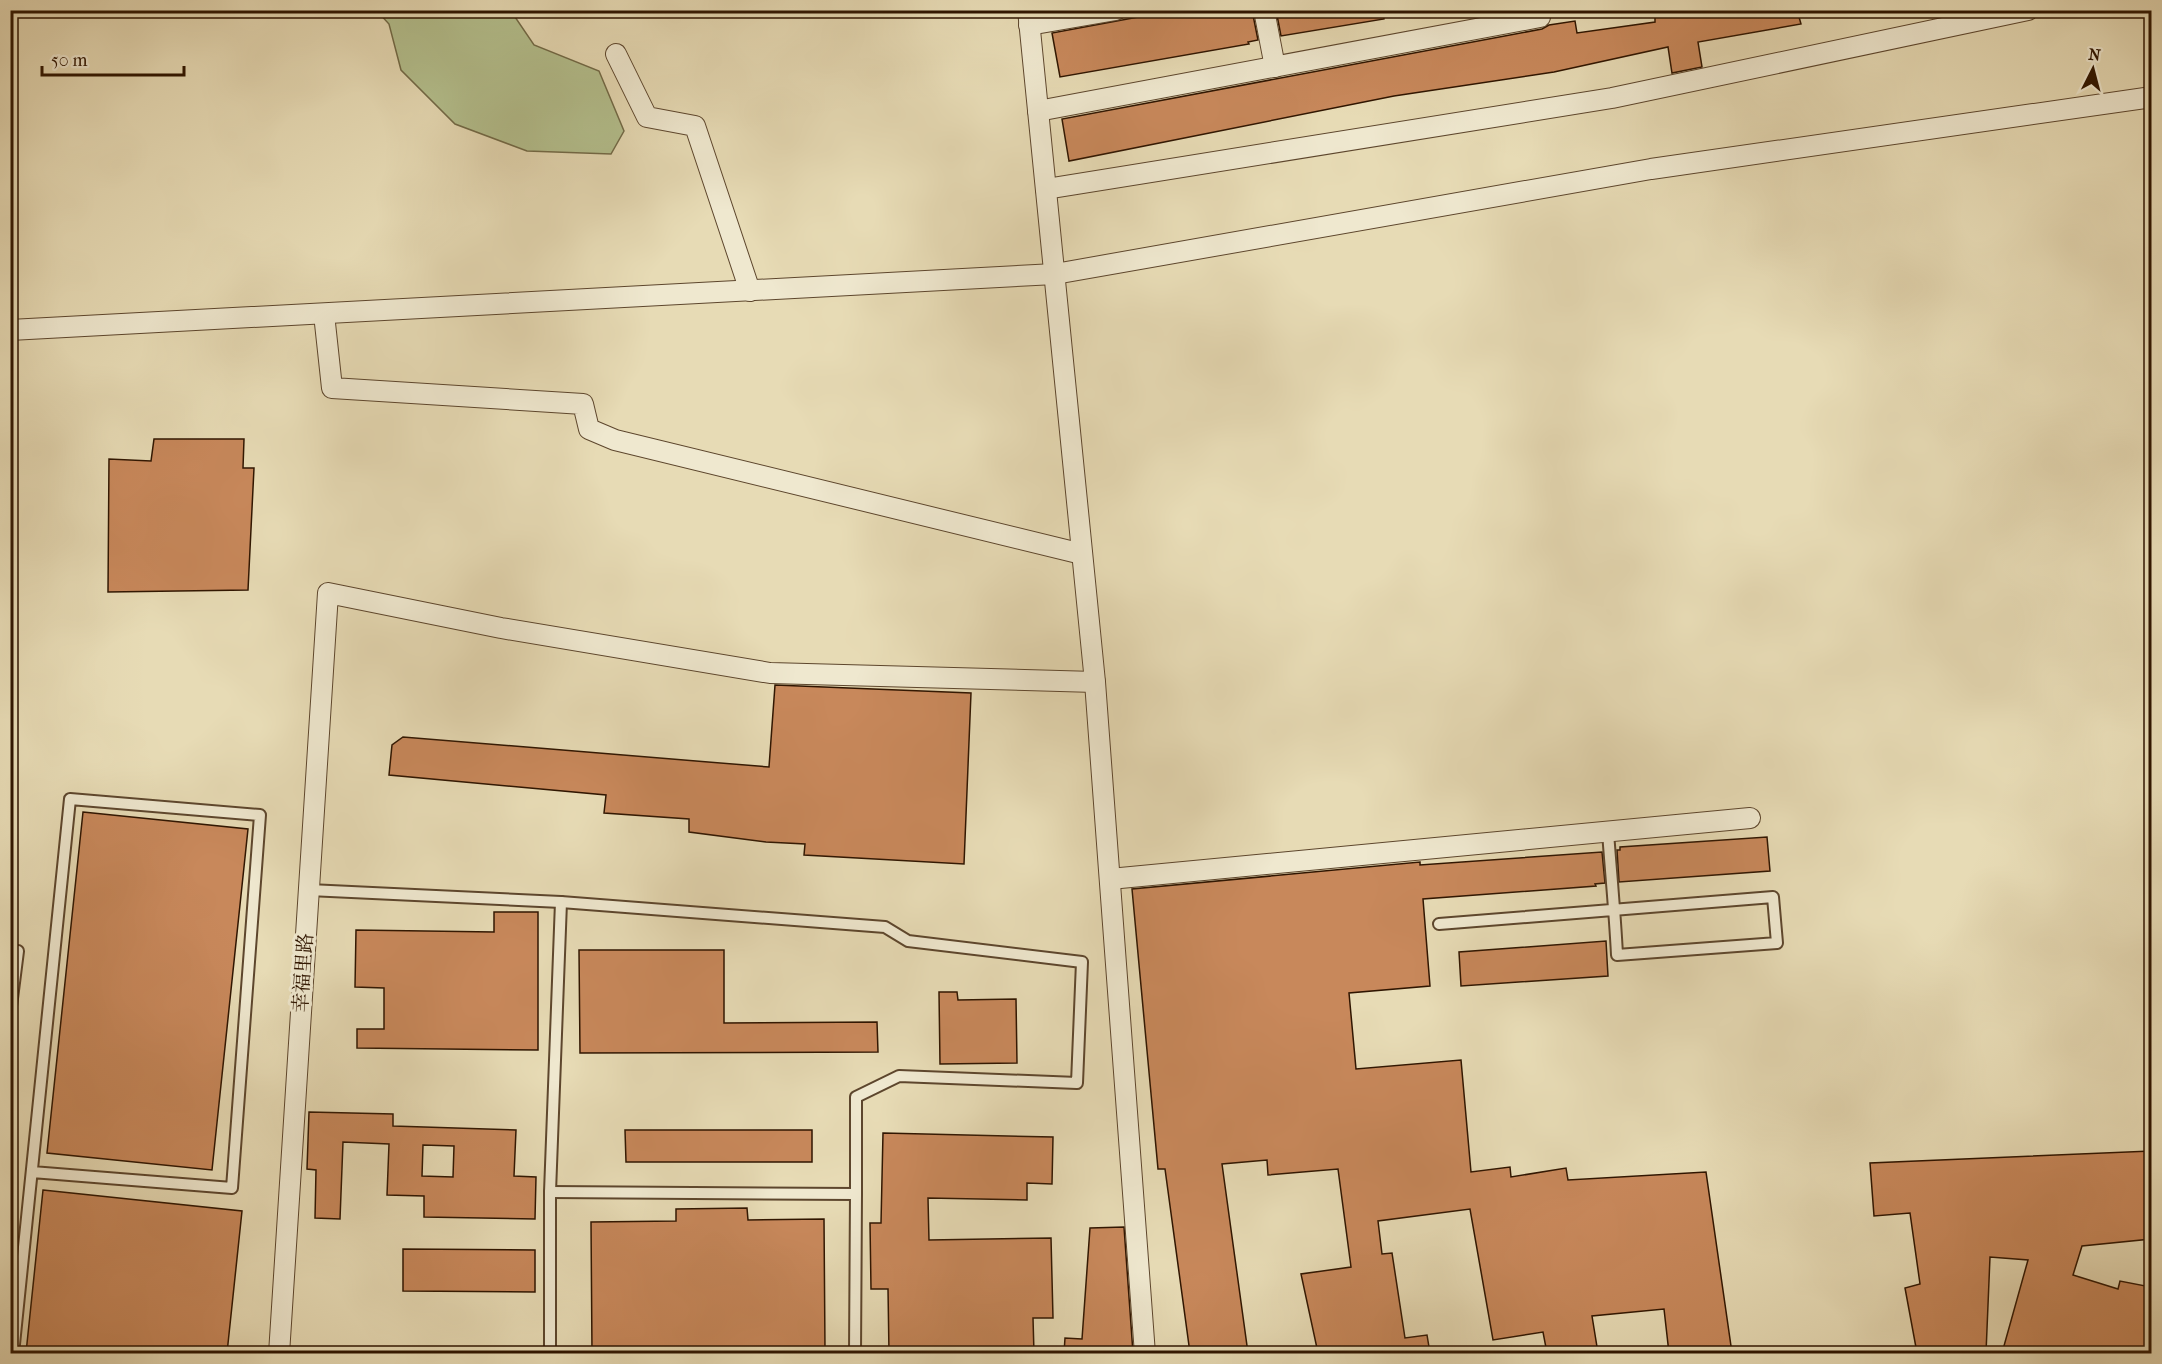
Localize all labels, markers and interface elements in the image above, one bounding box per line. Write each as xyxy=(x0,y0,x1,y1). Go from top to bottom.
scale bar xyxy=(42,39,184,77)
north arrow xyxy=(2063,39,2123,99)
text: N xyxy=(2087,44,2102,65)
text: 50 m xyxy=(51,50,88,71)
street label: 幸福里路 xyxy=(289,932,317,1014)

